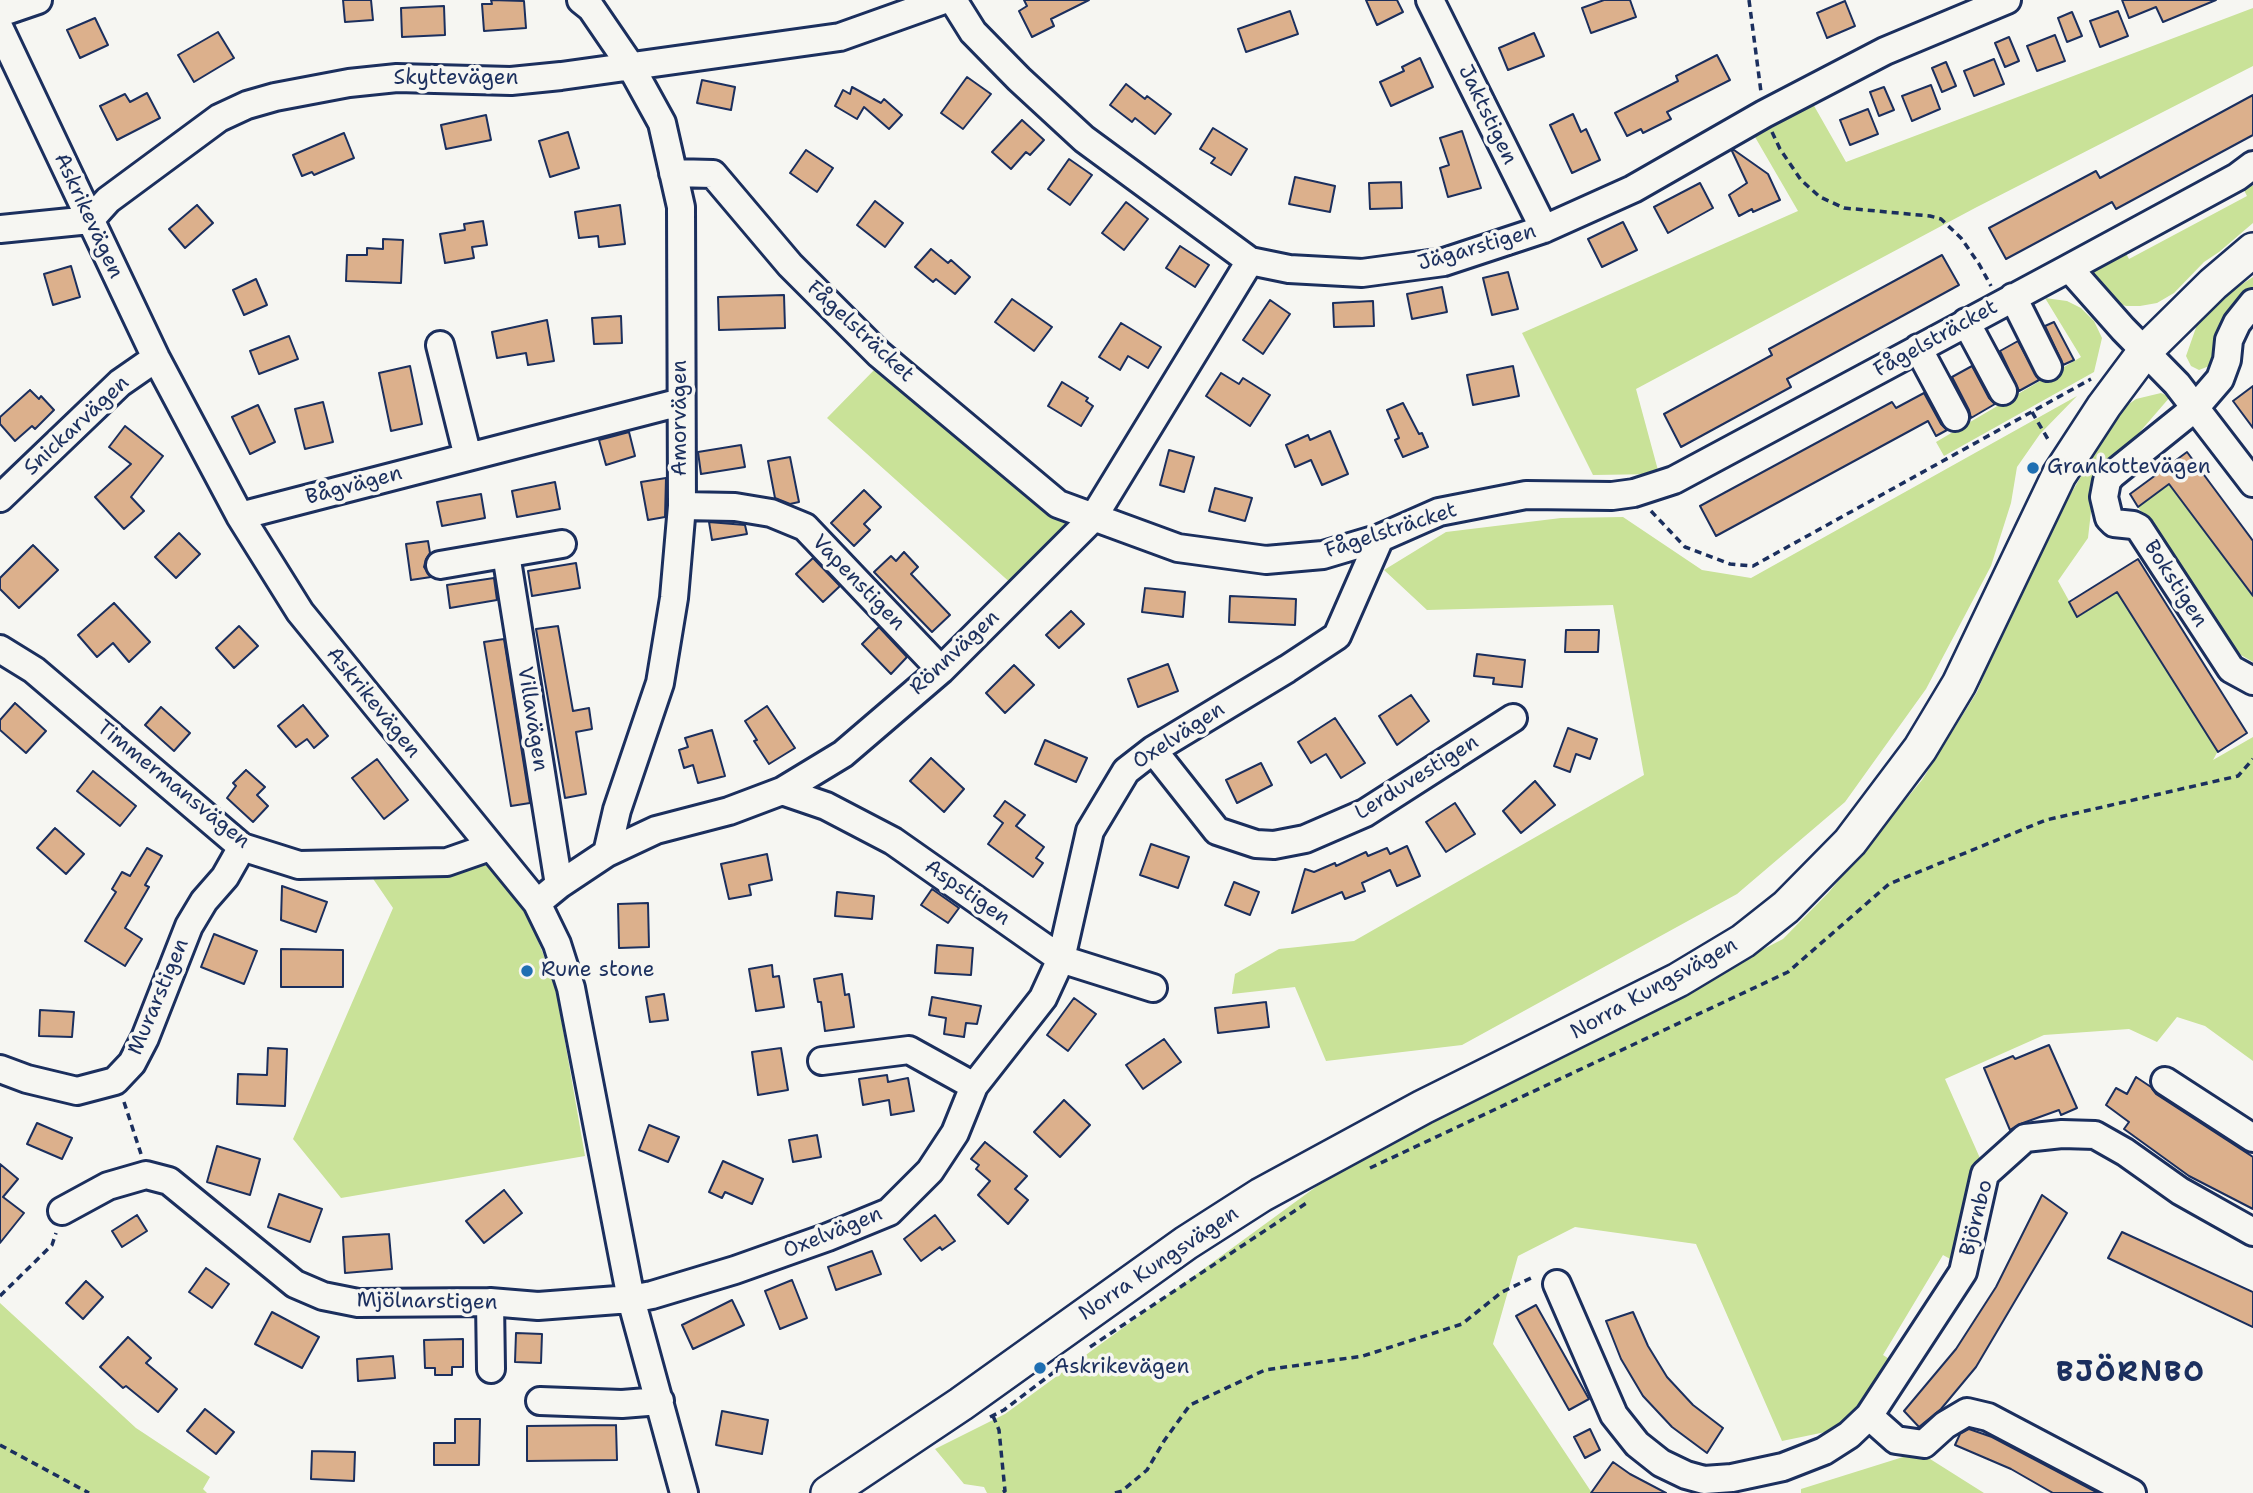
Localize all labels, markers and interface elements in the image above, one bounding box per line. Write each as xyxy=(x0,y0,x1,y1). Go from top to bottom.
street label: Jaktstigen xyxy=(1452,61,1522,169)
street label: Skyttevägen xyxy=(394,66,518,92)
street label: Askrikevägen xyxy=(48,149,128,283)
street label: Jägarstigen xyxy=(1415,219,1539,277)
street label: Fågelsträcket xyxy=(801,276,919,388)
street label: Fågelsträcket xyxy=(1870,295,2002,383)
street label: Amorvägen xyxy=(668,360,694,476)
street label: Snickarvägen xyxy=(19,371,135,481)
place label: Grankottevägen xyxy=(2047,455,2211,481)
marker: Grankottevägen xyxy=(2025,460,2041,476)
street label: Bågvägen xyxy=(303,461,405,511)
street label: Fågelsträcket xyxy=(1322,498,1460,564)
street label: Vapenstigen xyxy=(806,530,910,636)
street label: Bokstigen xyxy=(2138,536,2212,632)
street label: Rönnvägen xyxy=(905,605,1005,701)
street label: Askrikevägen xyxy=(321,642,425,764)
street label: Villavägen xyxy=(511,665,553,773)
street label: Oxelvägen xyxy=(1128,697,1230,775)
street label: Timmermansvägen xyxy=(91,716,255,854)
street label: Lerduvestigen xyxy=(1351,730,1483,826)
street label: Aspstigen xyxy=(919,854,1015,932)
street label: Norra Kungsvägen xyxy=(1566,933,1742,1045)
street label: Murarstigen xyxy=(123,935,195,1059)
place label: Rune stone xyxy=(541,958,655,984)
marker: Rune stone xyxy=(519,963,535,979)
street label: Björnbo xyxy=(1955,1177,1999,1259)
street label: Norra Kungsvägen xyxy=(1074,1201,1244,1327)
street label: Oxelvägen xyxy=(780,1202,886,1264)
street label: Mjölnarstigen xyxy=(356,1288,498,1316)
place label: Askrikevägen xyxy=(1054,1355,1189,1381)
district label: BJÖRNBO xyxy=(2057,1357,2205,1391)
marker: Askrikevägen xyxy=(1032,1360,1048,1376)

